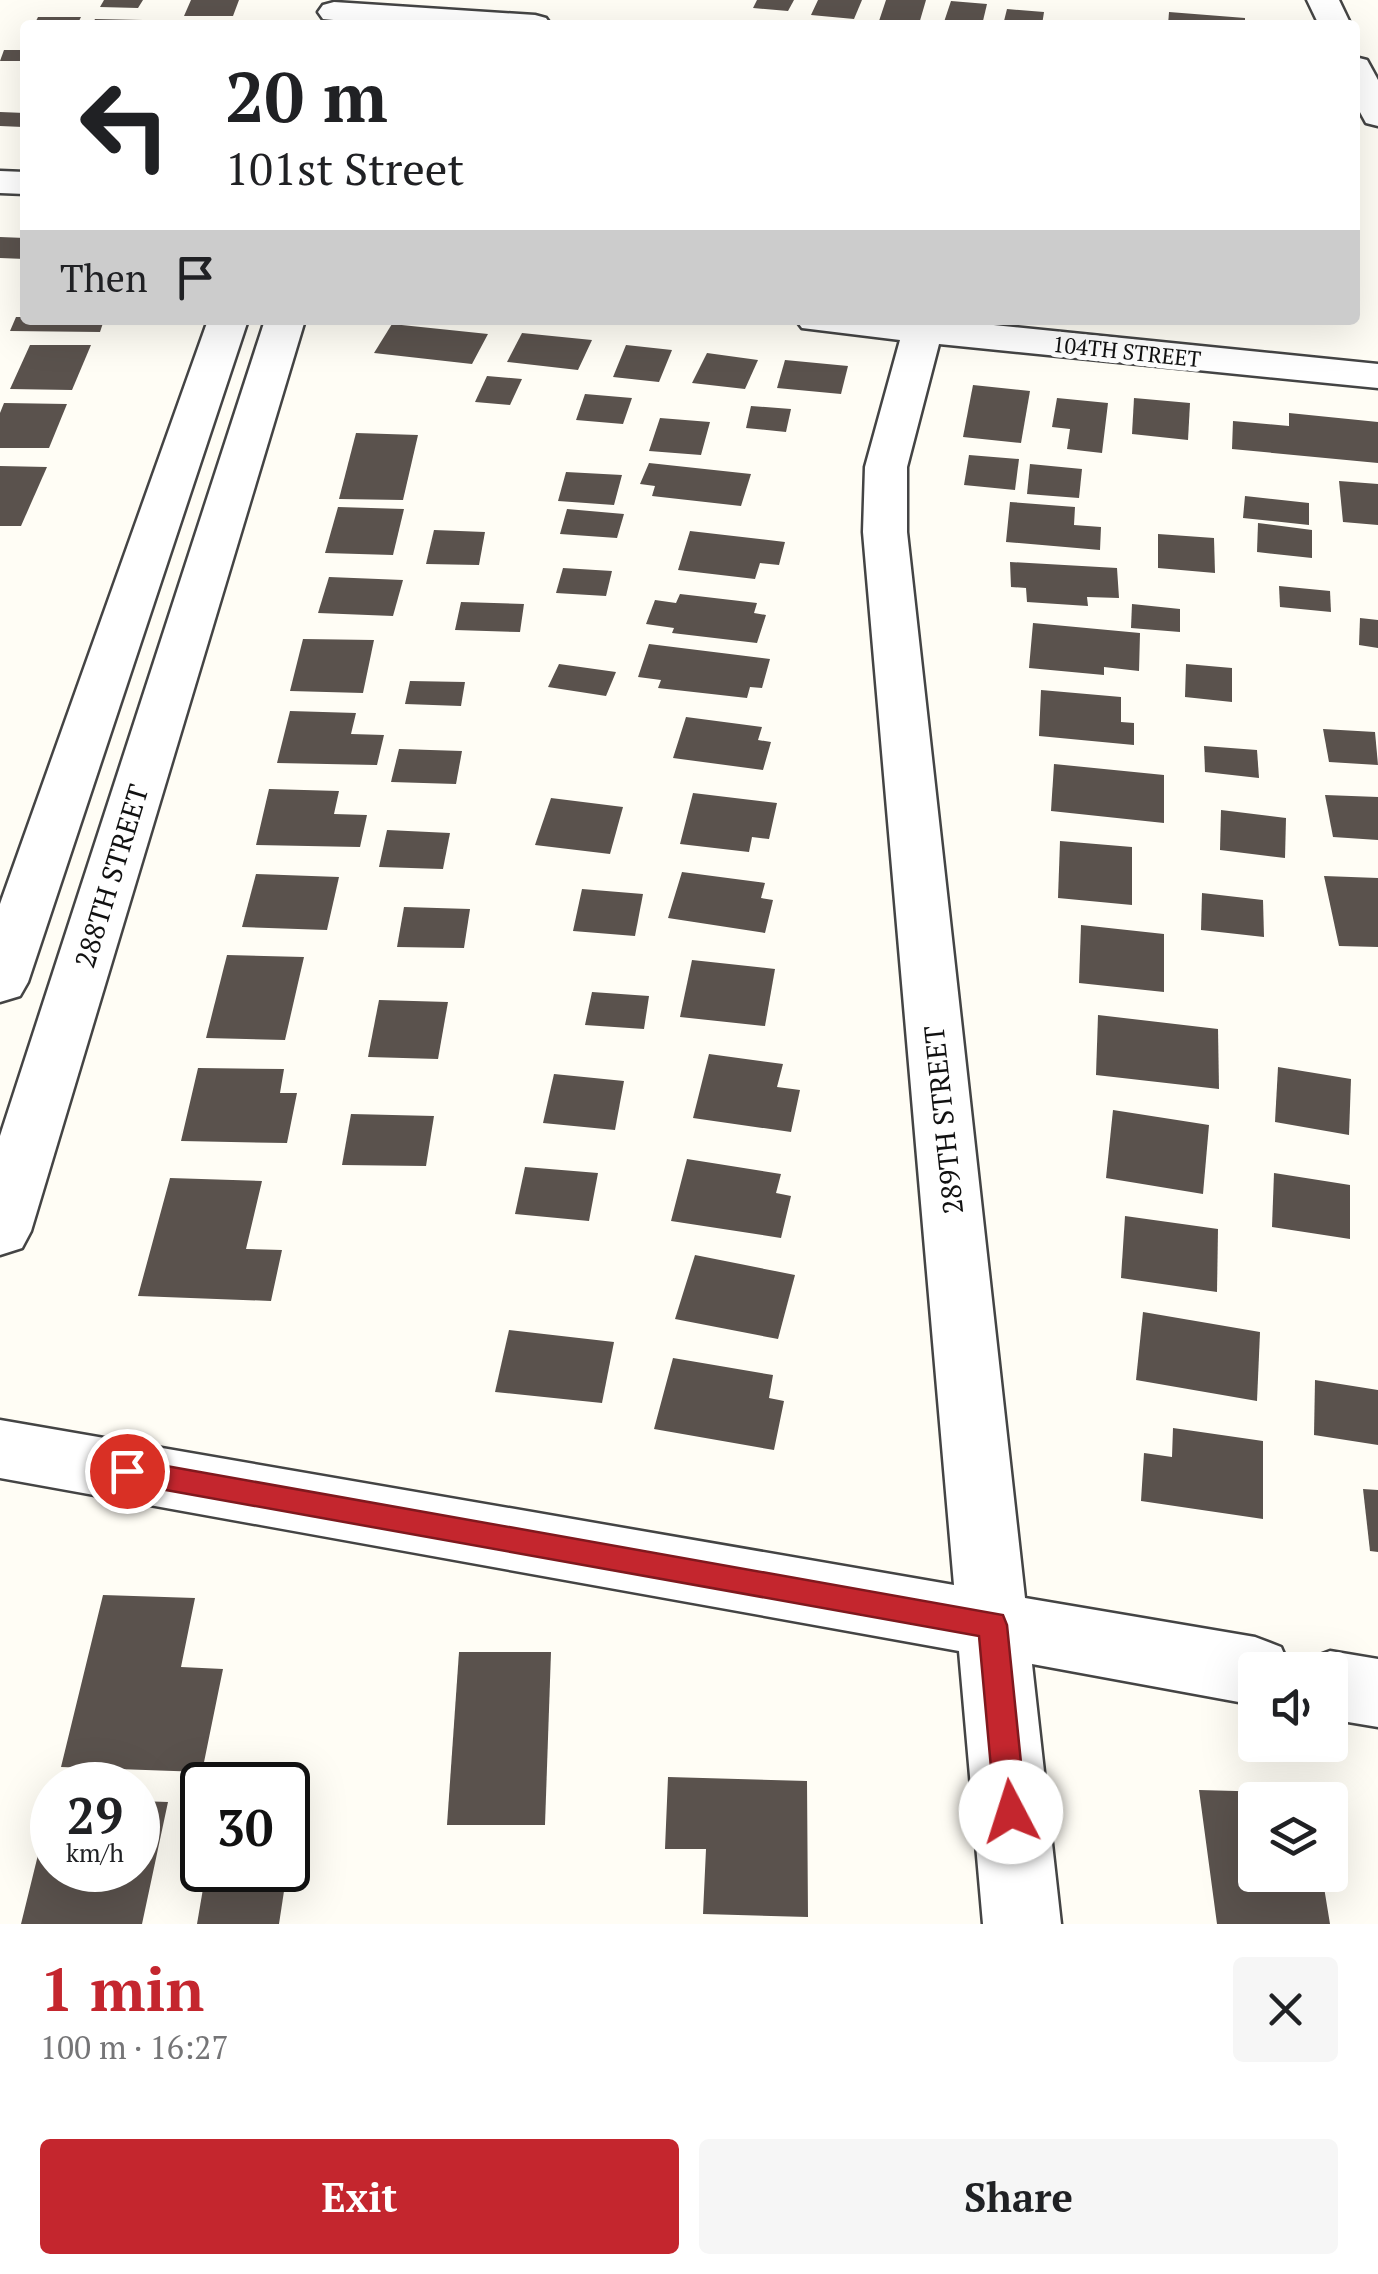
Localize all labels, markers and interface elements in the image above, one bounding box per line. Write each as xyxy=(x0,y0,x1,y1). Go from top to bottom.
text: 20 m xyxy=(225,49,388,142)
icon: left xyxy=(60,60,190,190)
text: 101st Street xyxy=(225,138,464,198)
icon: arrive xyxy=(168,250,223,305)
text: Then xyxy=(60,253,148,303)
street label: 104TH STREET xyxy=(1051,329,1203,373)
street label: 288TH STREET xyxy=(66,780,156,972)
street label: 289TH STREET xyxy=(915,1024,971,1216)
pin xyxy=(85,1429,170,1514)
icon: arrive xyxy=(100,1444,155,1499)
map controls xyxy=(1238,1652,1348,1892)
button: sound xyxy=(1238,1652,1348,1762)
position arrow xyxy=(959,1760,1063,1864)
speed limit sign: 30 xyxy=(180,1762,310,1892)
text: 29 xyxy=(67,1782,123,1848)
button: layers xyxy=(1238,1782,1348,1892)
text: km/h xyxy=(66,1836,124,1869)
text: 1 min xyxy=(40,1949,204,2028)
button: close xyxy=(1233,1957,1338,2062)
text: 100 m · 16:27 xyxy=(40,2026,228,2068)
button: Exit xyxy=(40,2139,679,2254)
button: Share xyxy=(699,2139,1338,2254)

